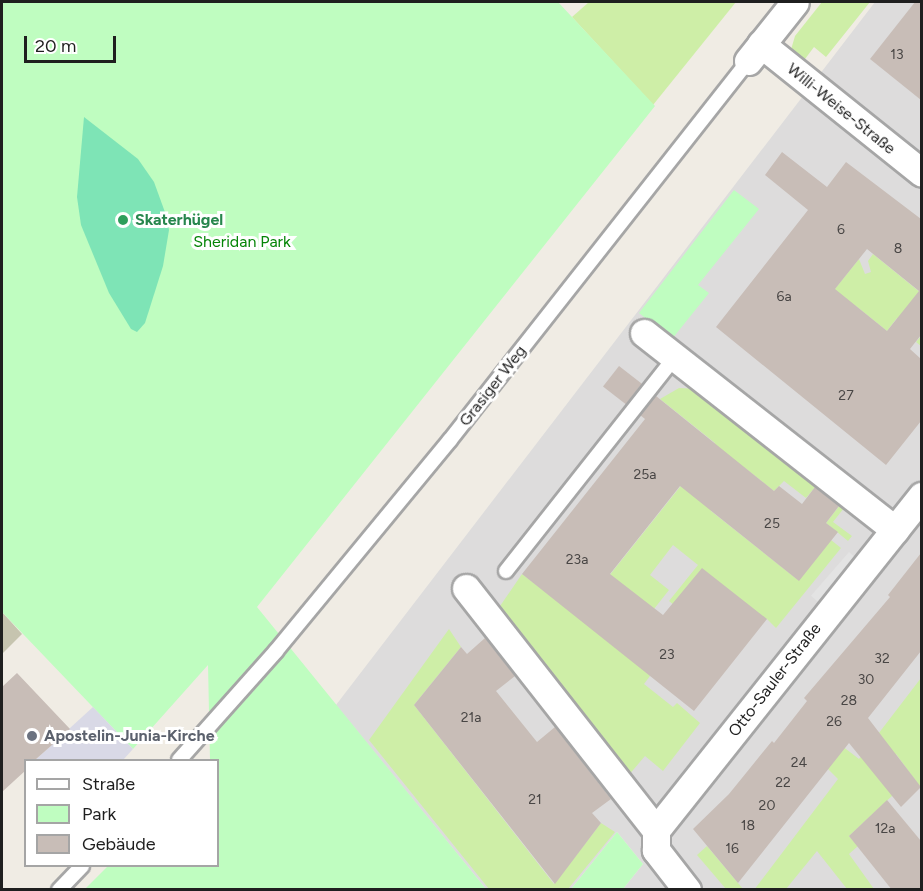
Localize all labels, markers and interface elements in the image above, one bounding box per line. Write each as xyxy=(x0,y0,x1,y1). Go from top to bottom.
scale bar xyxy=(27,24,118,62)
text: 20 m xyxy=(35,35,76,57)
house number: 13 xyxy=(890,47,904,63)
street label: Willi-Weise-Straße xyxy=(783,59,899,159)
place label: Skaterhügel xyxy=(135,210,223,230)
marker: Skaterhügel xyxy=(116,213,130,227)
house number: 6 xyxy=(837,222,845,238)
park label: Sheridan Park xyxy=(193,232,291,252)
house number: 8 xyxy=(894,241,902,257)
house number: 6a xyxy=(776,289,792,305)
street label: Grasiger Weg xyxy=(456,342,530,430)
house number: 27 xyxy=(838,388,854,404)
house number: 25a xyxy=(633,467,657,483)
house number: 25 xyxy=(764,516,780,532)
house number: 23a xyxy=(566,552,588,568)
street label: Otto-Sauler-Straße xyxy=(725,619,825,741)
house number: 23 xyxy=(659,647,675,663)
house number: 32 xyxy=(874,651,890,667)
house number: 30 xyxy=(858,672,874,688)
house number: 28 xyxy=(841,693,857,709)
house number: 21a xyxy=(461,710,481,726)
house number: 26 xyxy=(826,714,842,730)
place label: Apostelin-Junia-Kirche xyxy=(44,726,215,746)
marker: Apostelin-Junia-Kirche xyxy=(25,729,39,743)
house number: 24 xyxy=(791,755,807,771)
legend xyxy=(24,759,219,867)
text: Straße xyxy=(82,773,135,795)
house number: 22 xyxy=(775,775,791,791)
house number: 21 xyxy=(528,792,542,808)
house number: 20 xyxy=(759,798,775,814)
text: Park xyxy=(82,803,116,825)
house number: 18 xyxy=(741,818,755,834)
house number: 12a xyxy=(875,821,895,837)
text: Gebäude xyxy=(82,833,156,855)
house number: 16 xyxy=(725,841,739,857)

